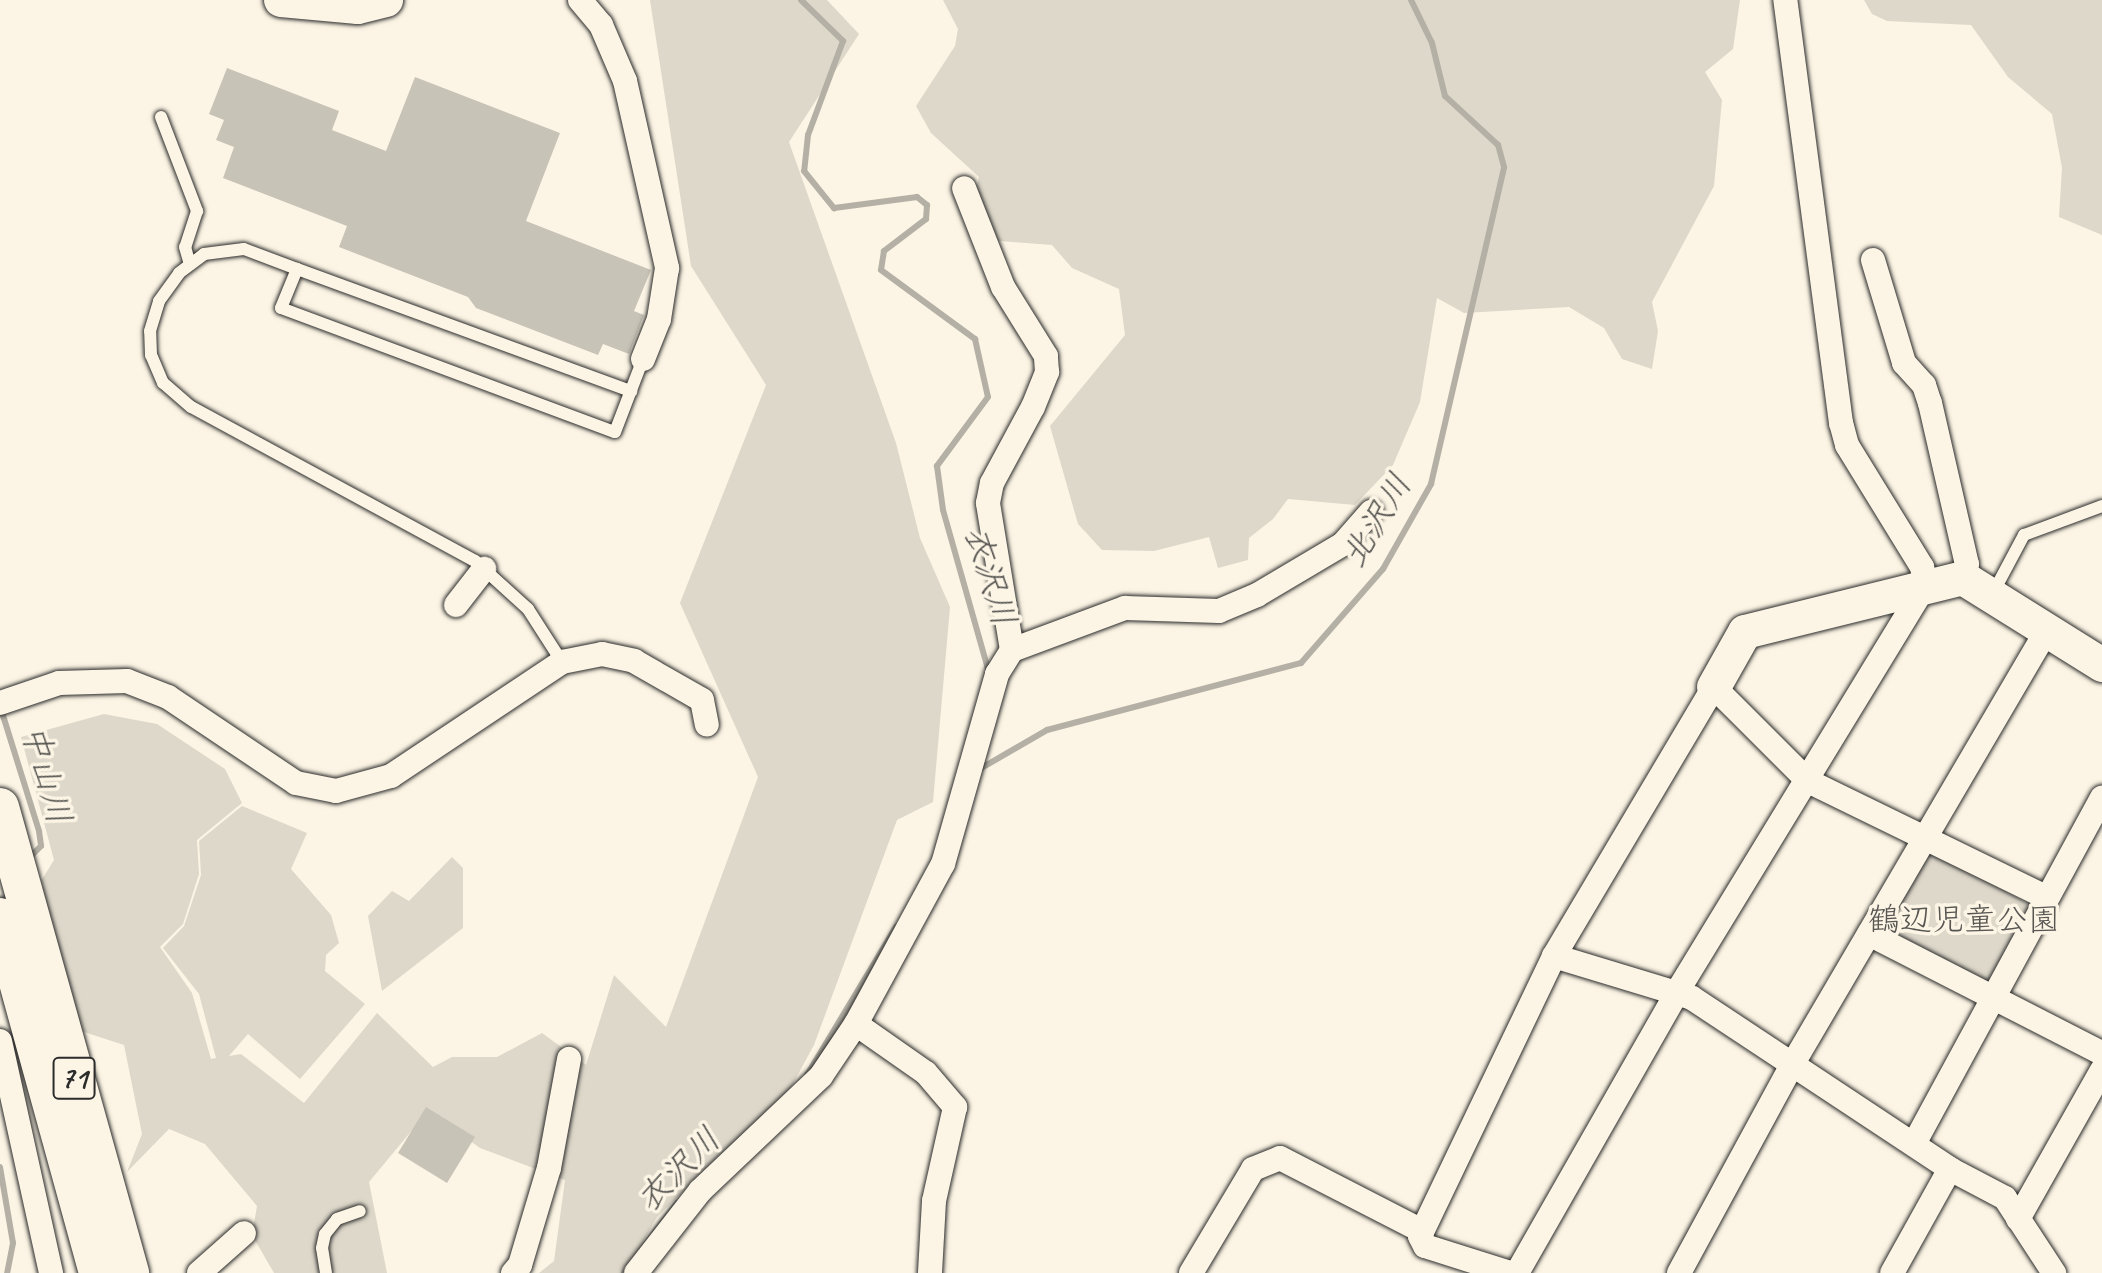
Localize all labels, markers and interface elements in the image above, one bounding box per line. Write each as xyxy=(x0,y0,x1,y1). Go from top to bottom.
water label: 北沢川 xyxy=(1332,466,1420,574)
water label: 衣沢川 xyxy=(957,521,1025,631)
water label: 中山川 xyxy=(13,719,81,829)
park label: 鶴辺児童公園 xyxy=(1868,901,2060,939)
road number: 71 xyxy=(52,1052,96,1104)
water label: 衣沢川 xyxy=(628,1119,728,1219)

